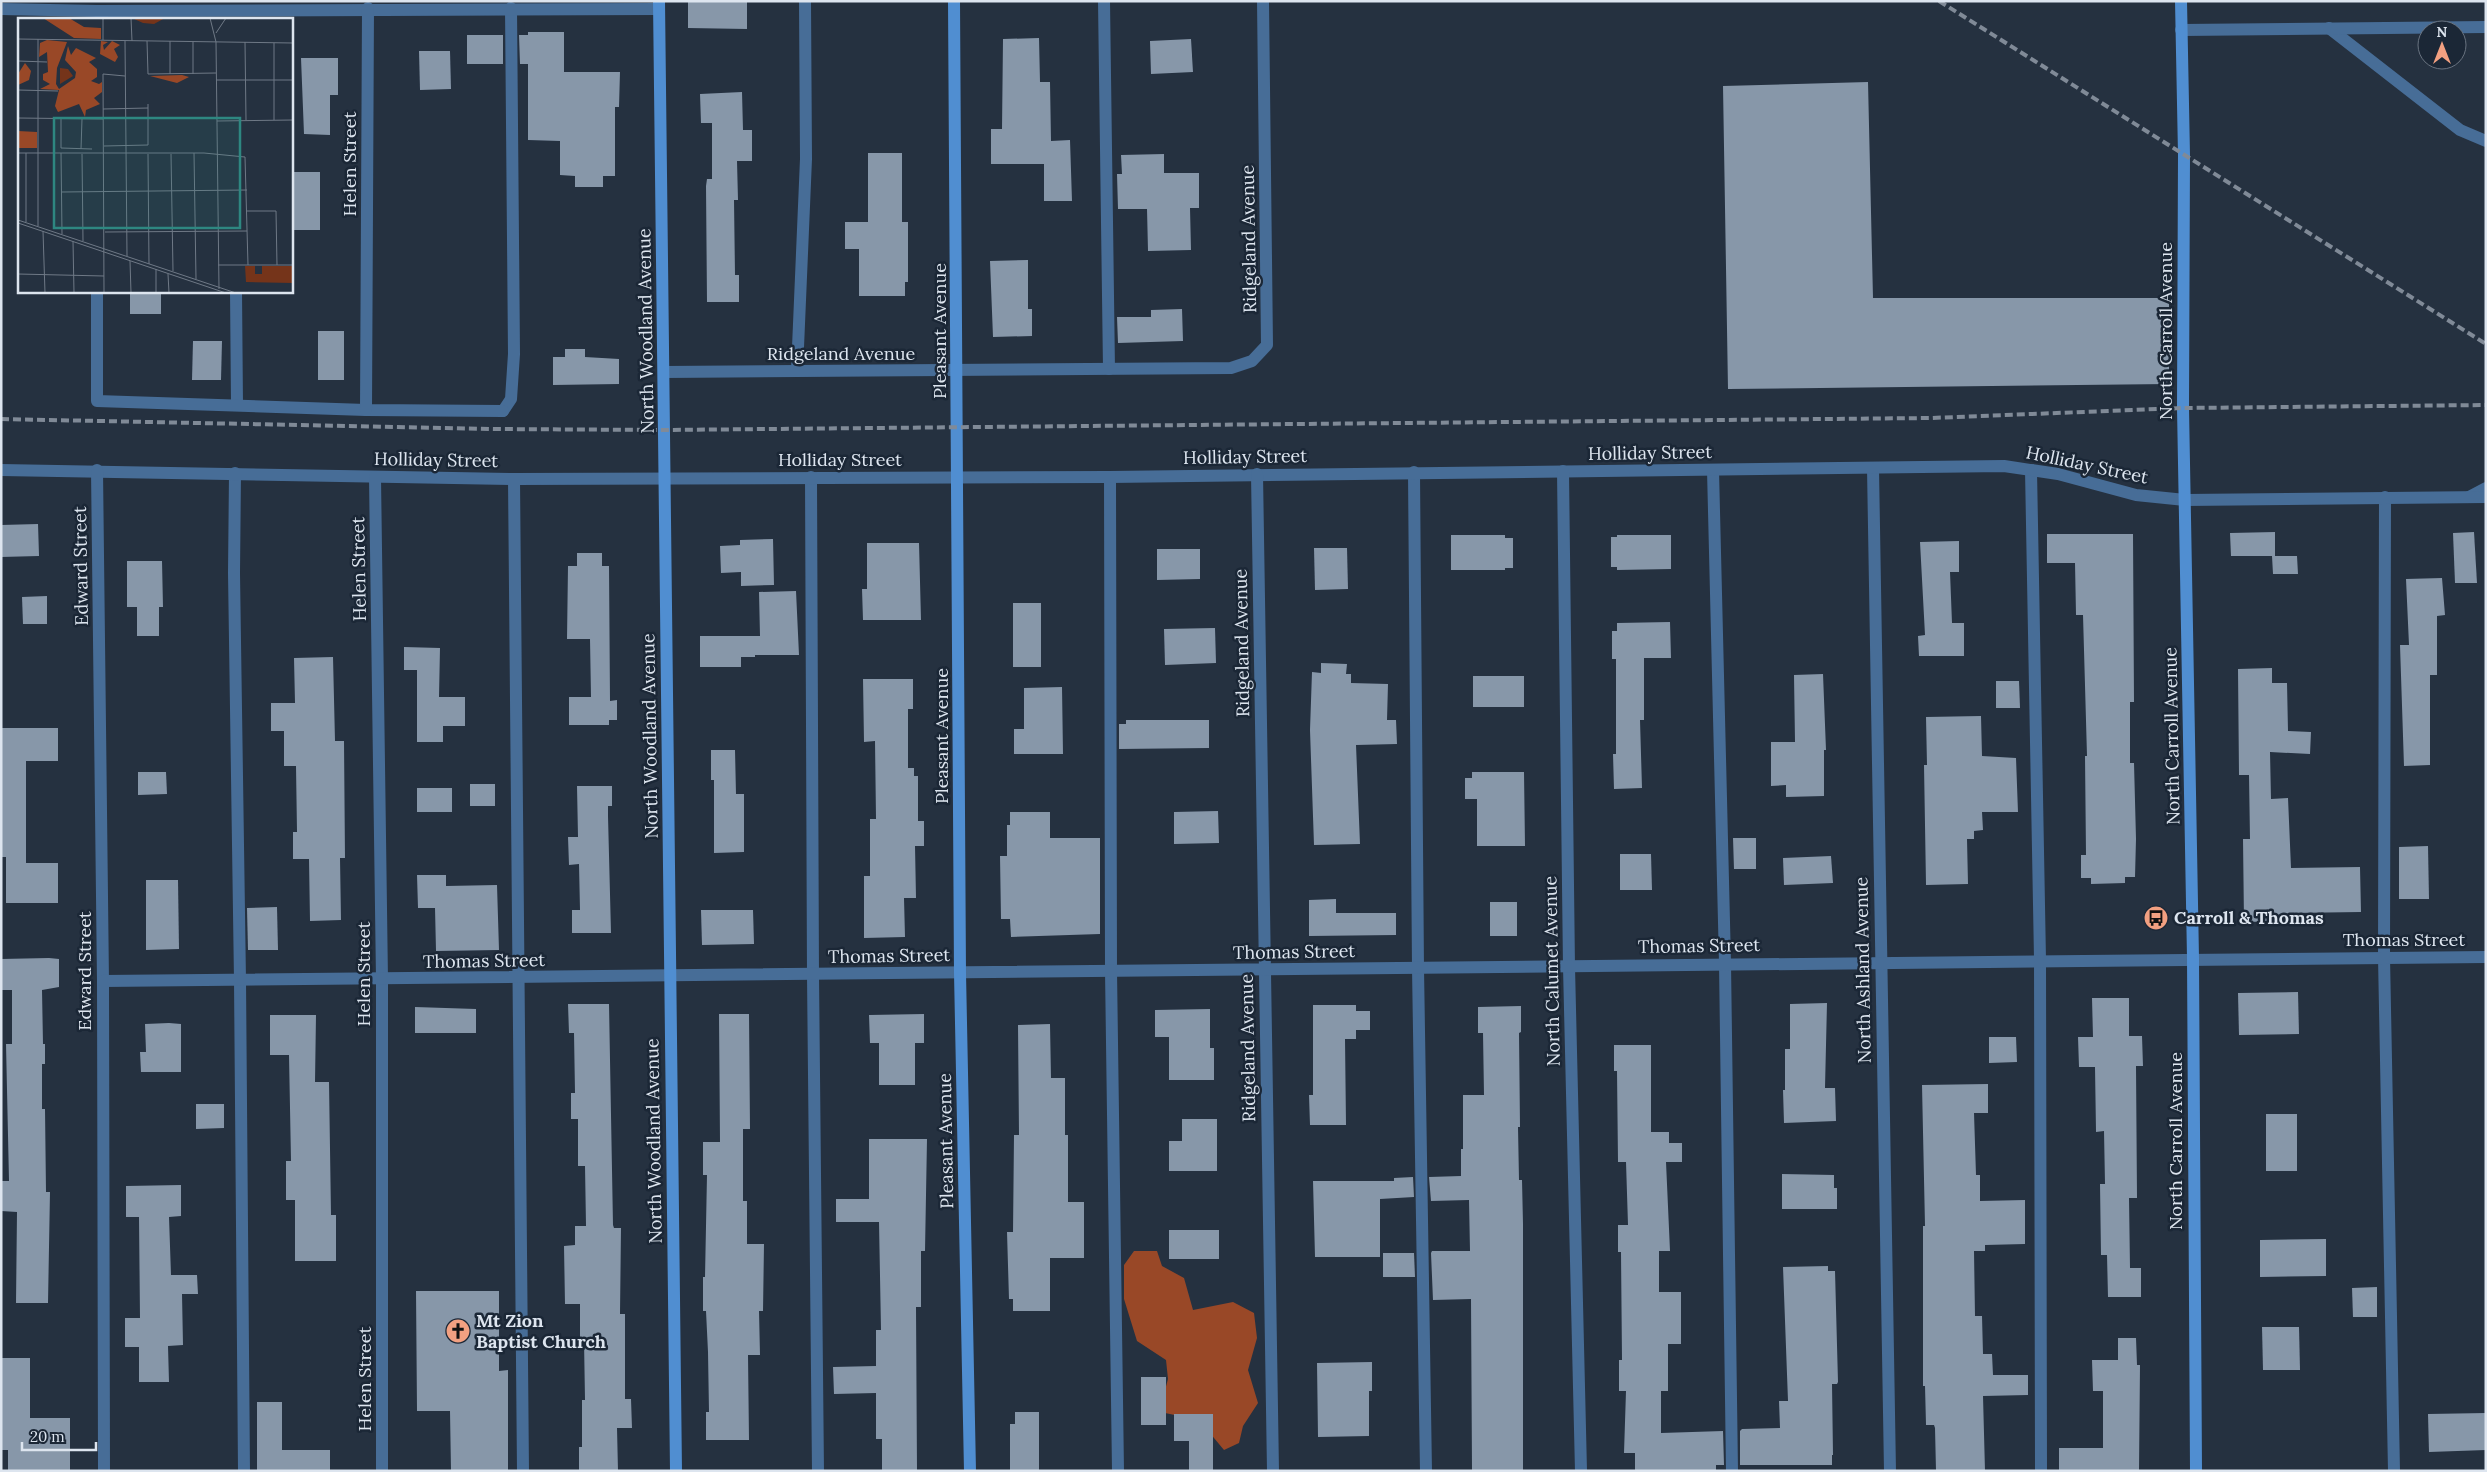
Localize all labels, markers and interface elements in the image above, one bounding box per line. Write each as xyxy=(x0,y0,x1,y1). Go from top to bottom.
inset map xyxy=(18,18,292,292)
north arrow xyxy=(2417,20,2467,70)
text: N xyxy=(2437,23,2448,41)
street label: Helen Street xyxy=(338,112,361,216)
street label: Ridgeland Avenue xyxy=(1236,164,1261,313)
street label: North Woodland Avenue xyxy=(632,228,659,434)
street label: North Carroll Avenue xyxy=(2154,242,2177,420)
street label: Pleasant Avenue xyxy=(928,263,951,399)
street label: Ridgeland Avenue xyxy=(767,342,915,365)
street label: Holliday Street xyxy=(1588,440,1712,465)
street label: Holliday Street xyxy=(2024,440,2150,489)
street label: Holliday Street xyxy=(1183,444,1307,469)
street label: Holliday Street xyxy=(374,447,498,472)
street label: Holliday Street xyxy=(778,448,902,471)
street label: Edward Street xyxy=(68,506,93,626)
street label: Helen Street xyxy=(346,516,371,622)
street label: Ridgeland Avenue xyxy=(1229,568,1254,717)
street label: North Woodland Avenue xyxy=(636,633,663,839)
street label: North Carroll Avenue xyxy=(2158,647,2185,825)
street label: Pleasant Avenue xyxy=(930,668,953,804)
street label: North Calumet Avenue xyxy=(1538,875,1565,1066)
street label: North Ashland Avenue xyxy=(1849,876,1876,1063)
bus stop icon: Carroll & Thomas xyxy=(2143,905,2169,931)
place label: Carroll & Thomas xyxy=(2174,906,2324,929)
street label: Edward Street xyxy=(73,911,96,1031)
street label: Helen Street xyxy=(352,922,375,1026)
street label: Thomas Street xyxy=(2343,928,2465,951)
street label: Thomas Street xyxy=(1638,933,1760,958)
street label: Thomas Street xyxy=(1233,939,1355,964)
street label: Thomas Street xyxy=(828,943,950,968)
street label: Thomas Street xyxy=(423,948,545,973)
street label: Ridgeland Avenue xyxy=(1235,973,1260,1122)
street label: North Woodland Avenue xyxy=(640,1038,667,1244)
street label: North Carroll Avenue xyxy=(2164,1052,2187,1230)
street label: Pleasant Avenue xyxy=(933,1073,958,1209)
place label: Mt Zion Baptist Church xyxy=(476,1309,606,1353)
church icon: Mt Zion Baptist Church xyxy=(445,1318,471,1344)
street label: Helen Street xyxy=(353,1327,376,1431)
scale bar xyxy=(22,1420,96,1452)
text: 20 m xyxy=(30,1427,65,1446)

